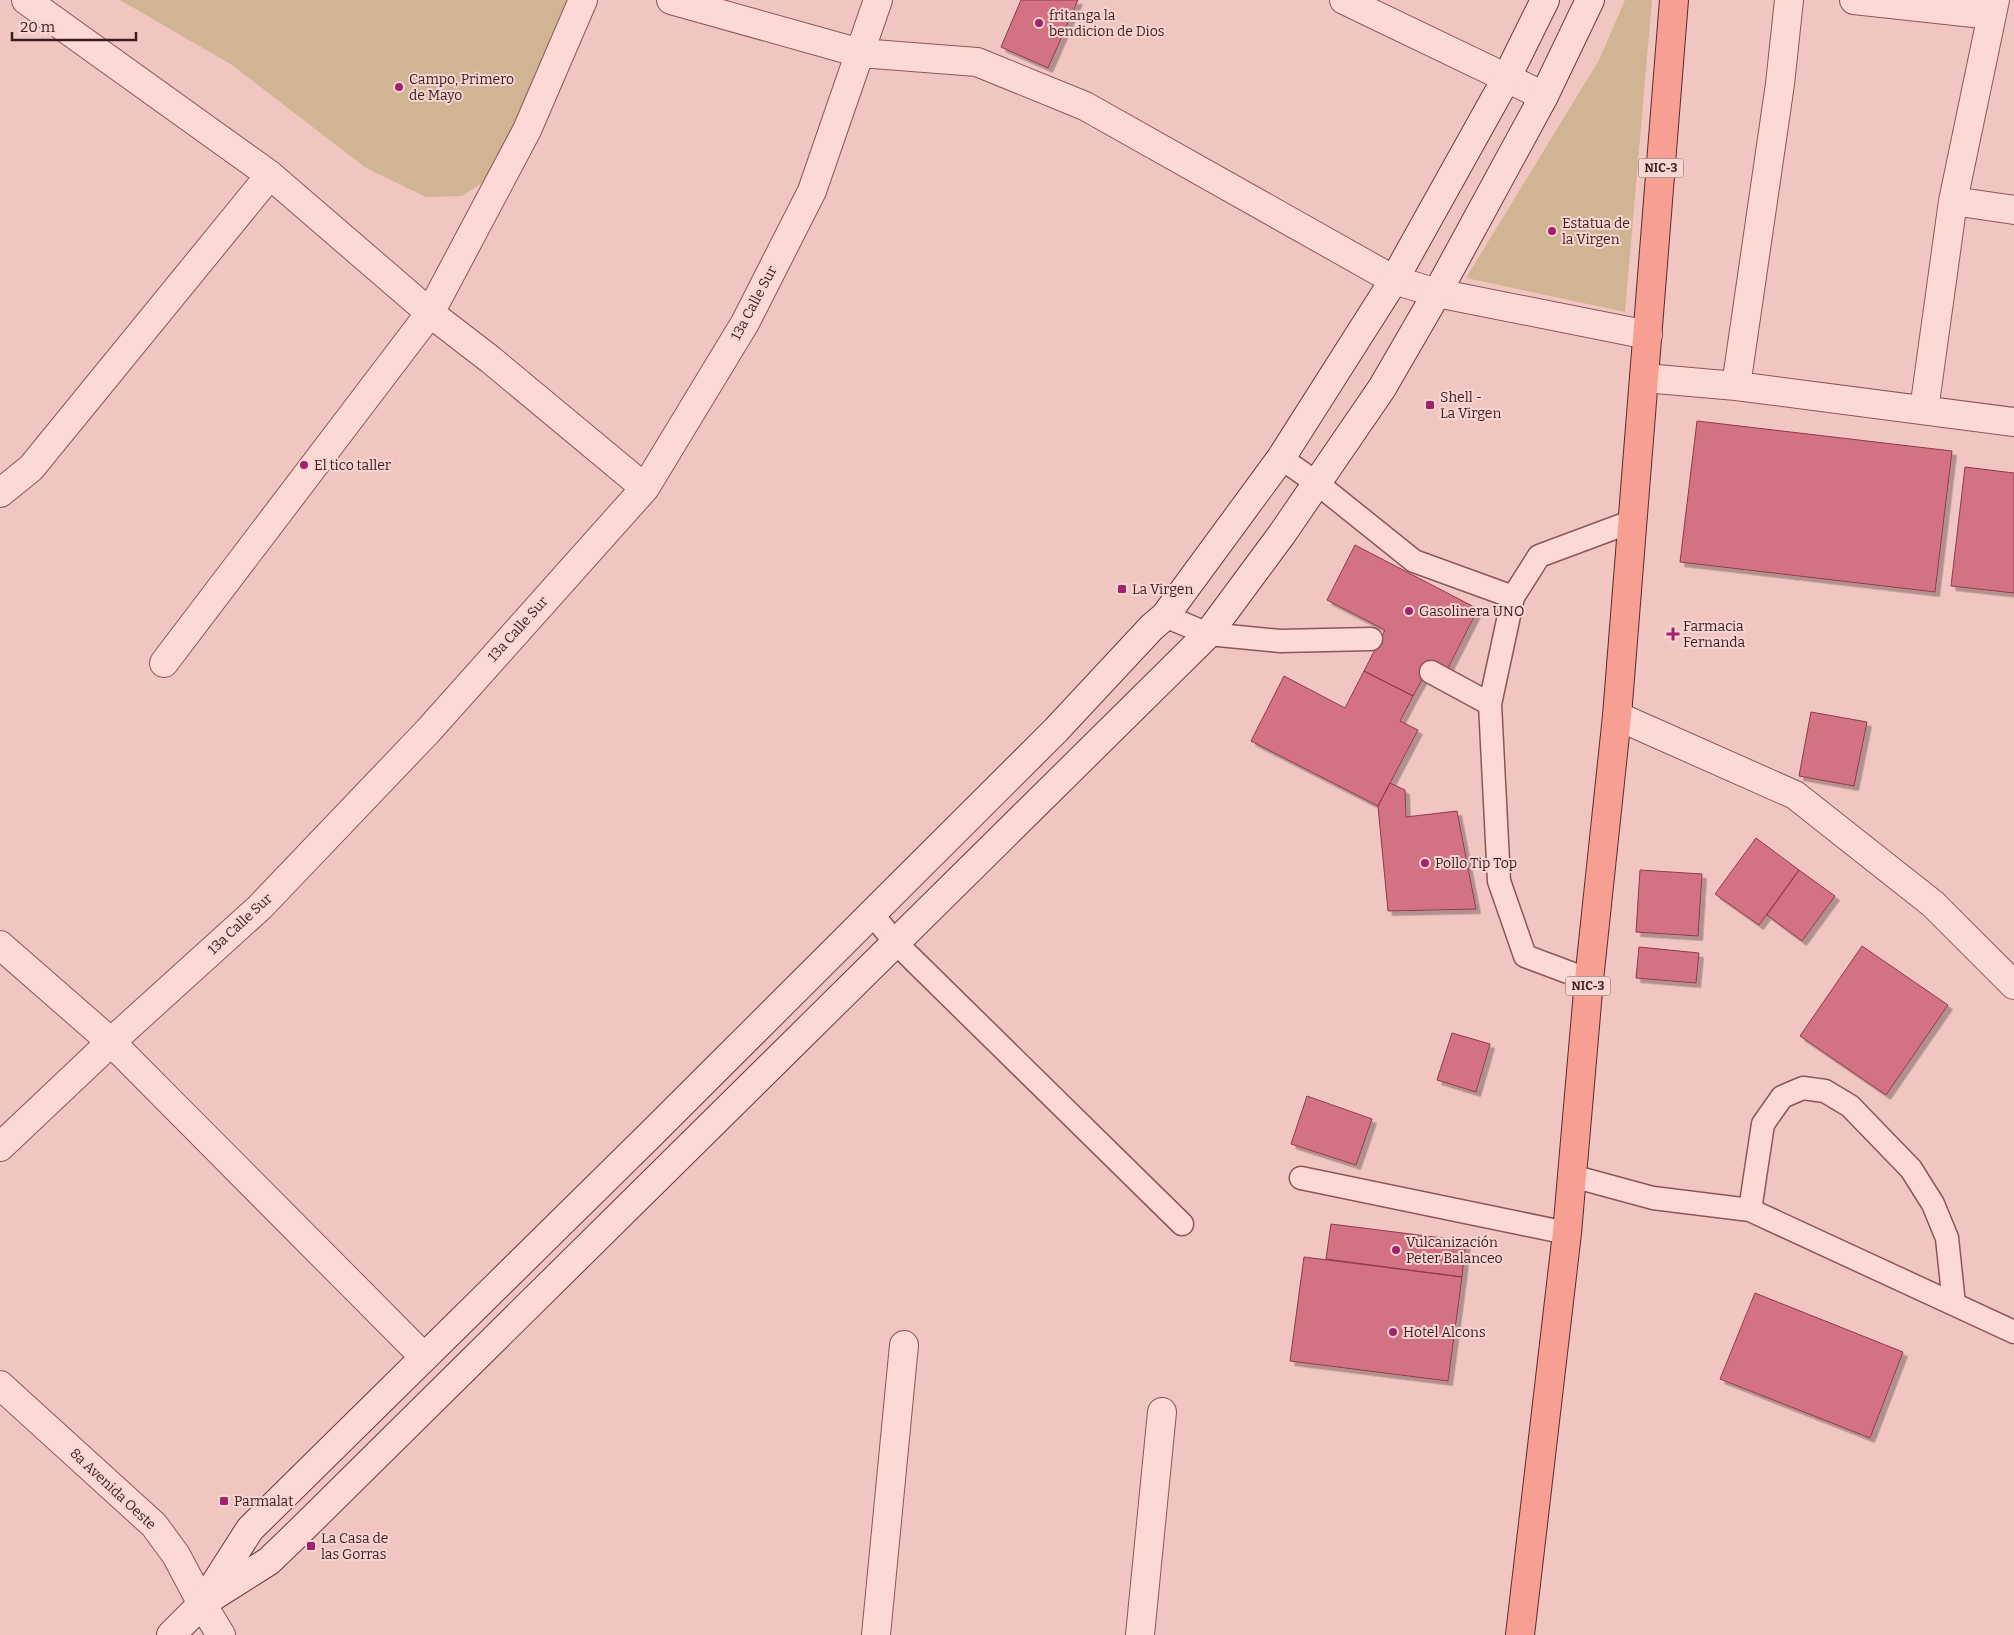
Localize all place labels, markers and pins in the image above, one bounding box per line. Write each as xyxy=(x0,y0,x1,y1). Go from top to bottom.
place label: fritanga la bendicion de Dios xyxy=(1049,7,1164,40)
marker: fritanga la bendicion de Dios xyxy=(1033,17,1045,29)
place label: Campo, Primero de Mayo xyxy=(409,71,514,104)
marker: Campo, Primero de Mayo xyxy=(393,81,405,93)
place label: Estatua de la Virgen xyxy=(1562,215,1630,248)
marker: Estatua de la Virgen xyxy=(1546,225,1558,237)
place label: Shell - La Virgen xyxy=(1440,389,1501,422)
marker: Shell - La Virgen xyxy=(1424,399,1436,411)
place label: El tico taller xyxy=(314,457,391,474)
marker: El tico taller xyxy=(298,459,310,471)
place label: La Virgen xyxy=(1132,581,1193,598)
marker: La Virgen xyxy=(1116,583,1128,595)
place label: Gasolinera UNO xyxy=(1419,603,1524,620)
marker: Gasolinera UNO xyxy=(1403,605,1415,617)
place label: Farmacia Fernanda xyxy=(1683,618,1745,651)
marker: Farmacia Fernanda xyxy=(1667,628,1679,640)
place label: Pollo Tip Top xyxy=(1435,855,1517,872)
marker: Pollo Tip Top xyxy=(1419,857,1431,869)
place label: Vulcanización Peter Balanceo xyxy=(1406,1234,1503,1267)
marker: Vulcanización Peter Balanceo xyxy=(1390,1244,1402,1256)
place label: Hotel Alcons xyxy=(1403,1324,1486,1341)
marker: Hotel Alcons xyxy=(1387,1326,1399,1338)
place label: Parmalat xyxy=(234,1493,293,1510)
marker: Parmalat xyxy=(218,1495,230,1507)
place label: La Casa de las Gorras xyxy=(321,1530,389,1563)
marker: La Casa de las Gorras xyxy=(305,1540,317,1552)

